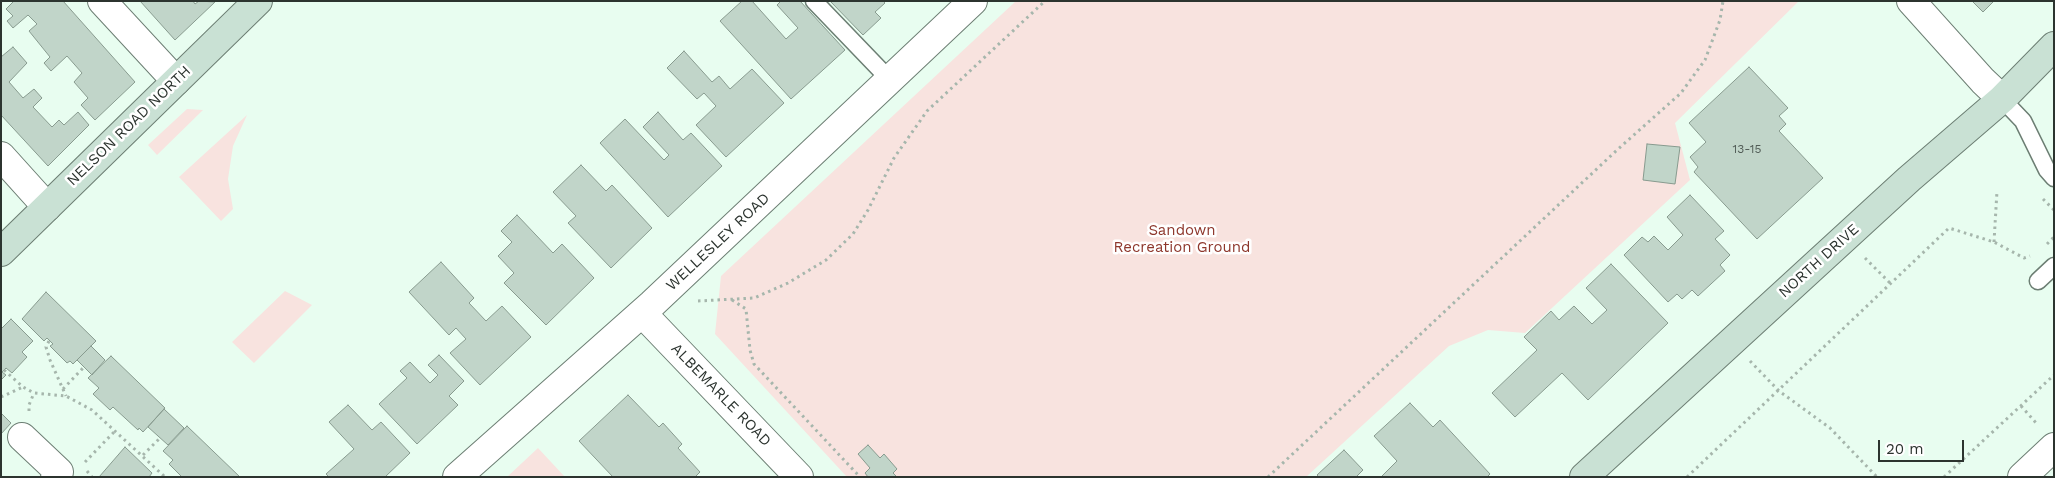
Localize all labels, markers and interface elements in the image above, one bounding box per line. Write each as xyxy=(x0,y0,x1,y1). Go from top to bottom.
street label: NELSON ROAD NORTH xyxy=(63,62,195,190)
house number: 13-15 xyxy=(1733,142,1761,156)
street label: WELLESLEY ROAD xyxy=(663,189,773,295)
street label: NORTH DRIVE xyxy=(1775,220,1863,302)
park label: Sandown Recreation Ground xyxy=(1114,222,1250,257)
street label: ALBEMARLE ROAD xyxy=(667,340,775,450)
scale bar xyxy=(1880,430,1966,462)
text: 20 m xyxy=(1886,440,1924,458)

